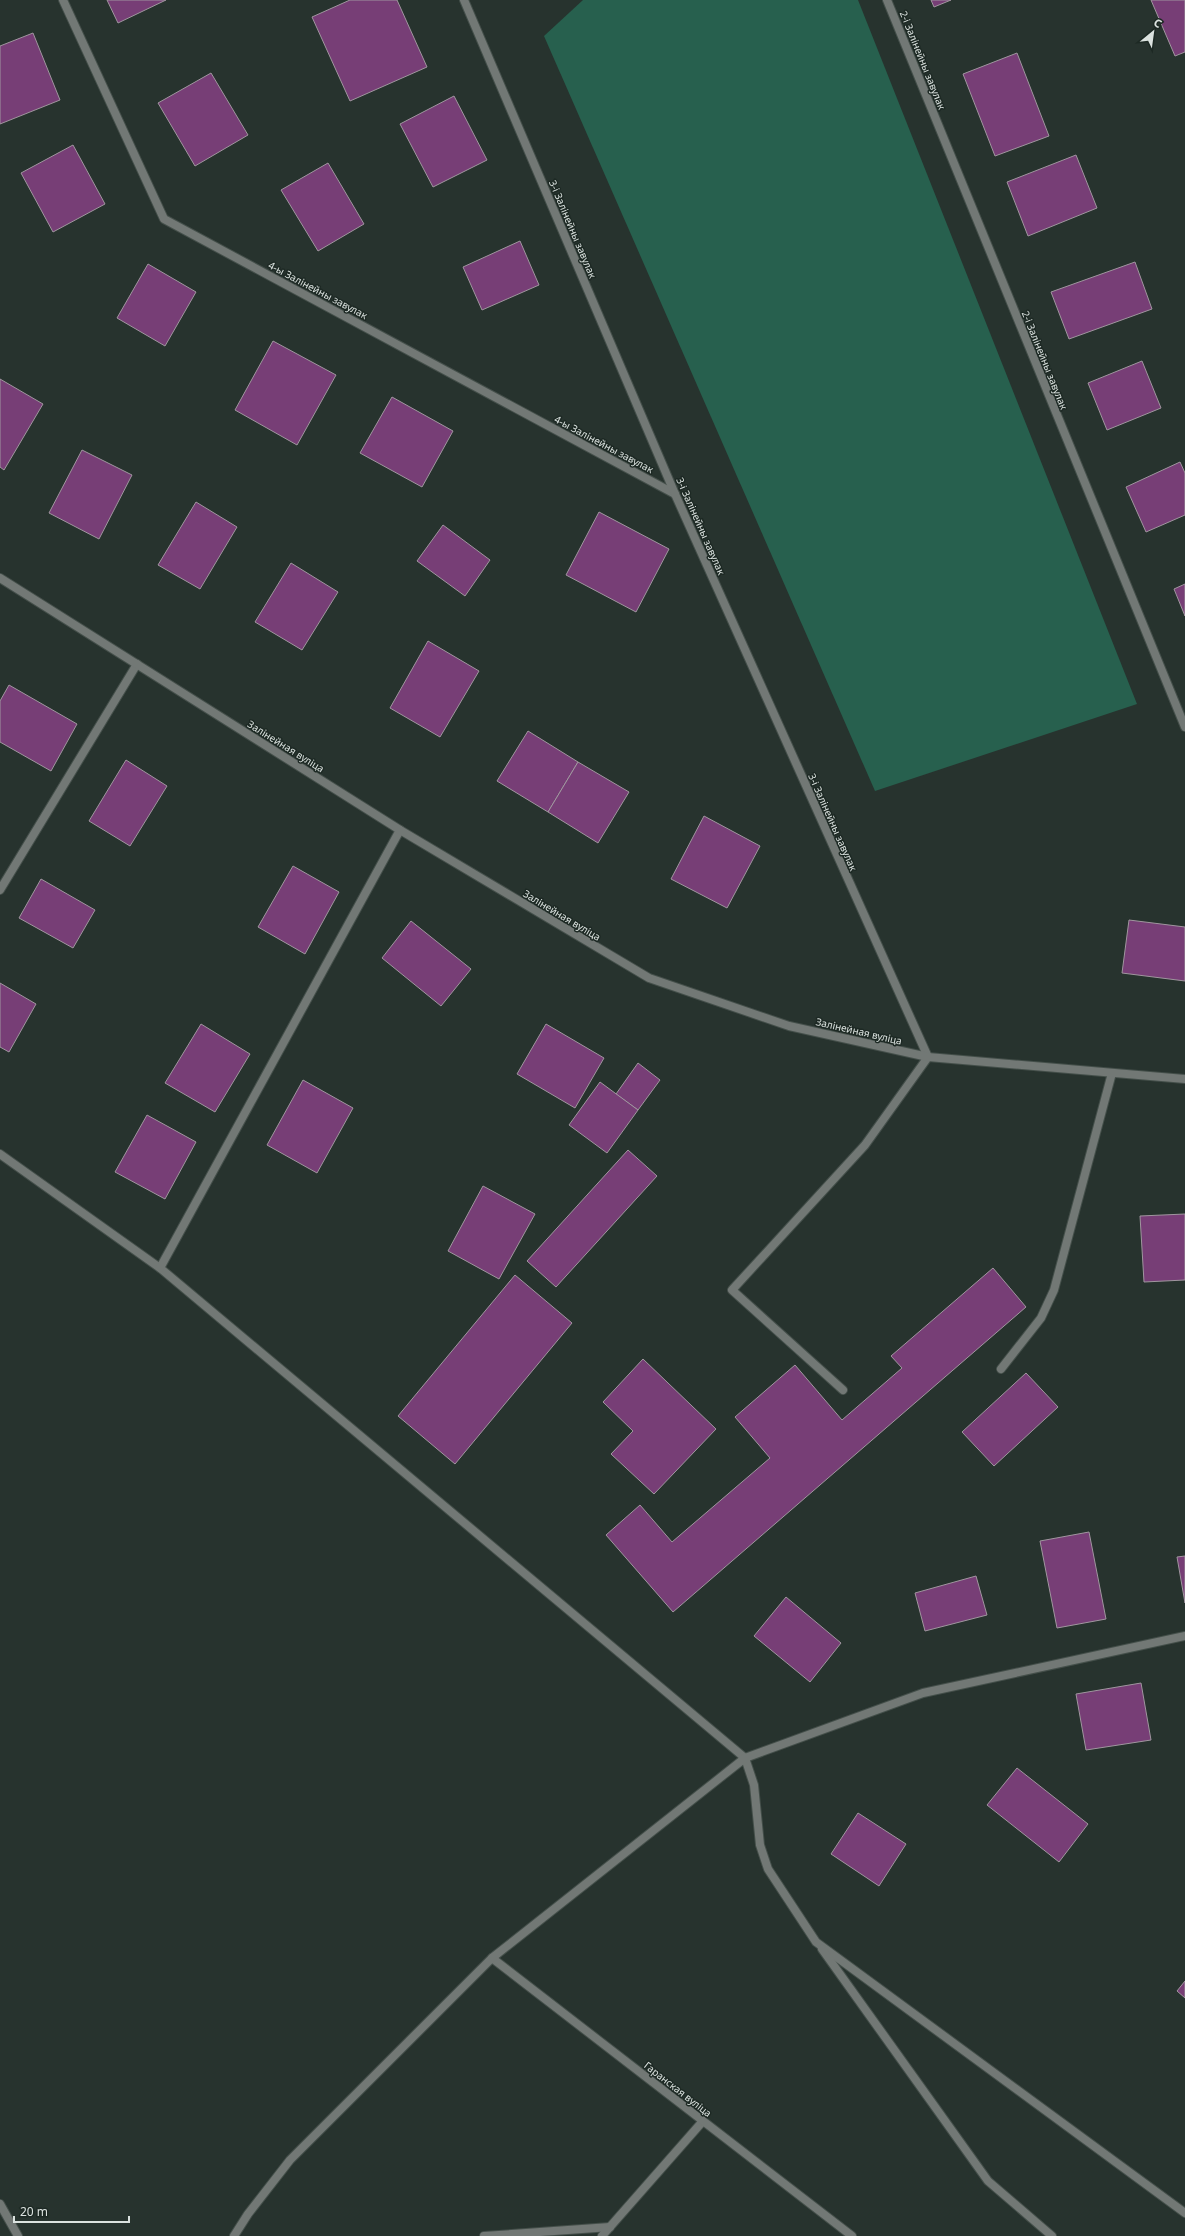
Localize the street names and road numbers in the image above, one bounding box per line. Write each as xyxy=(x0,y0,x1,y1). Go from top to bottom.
street label: 2-і Залінейны завулак xyxy=(897,9,949,112)
street label: 3-і Залінейны завулак xyxy=(546,178,600,281)
street label: 4-ы Залінейны завулак xyxy=(266,258,371,322)
street label: 2-і Залінейны завулак xyxy=(1019,309,1071,412)
street label: 4-ы Залінейны завулак xyxy=(552,412,657,476)
street label: 3-і Залінейны завулак xyxy=(673,475,729,578)
street label: Залінейная вуліца xyxy=(245,717,327,775)
street label: 3-і Залінейны завулак xyxy=(805,771,861,874)
street label: Залінейная вуліца xyxy=(521,886,603,944)
street label: Залінейная вуліца xyxy=(815,1014,903,1048)
street label: Гаранская вуліца xyxy=(641,2058,715,2120)

